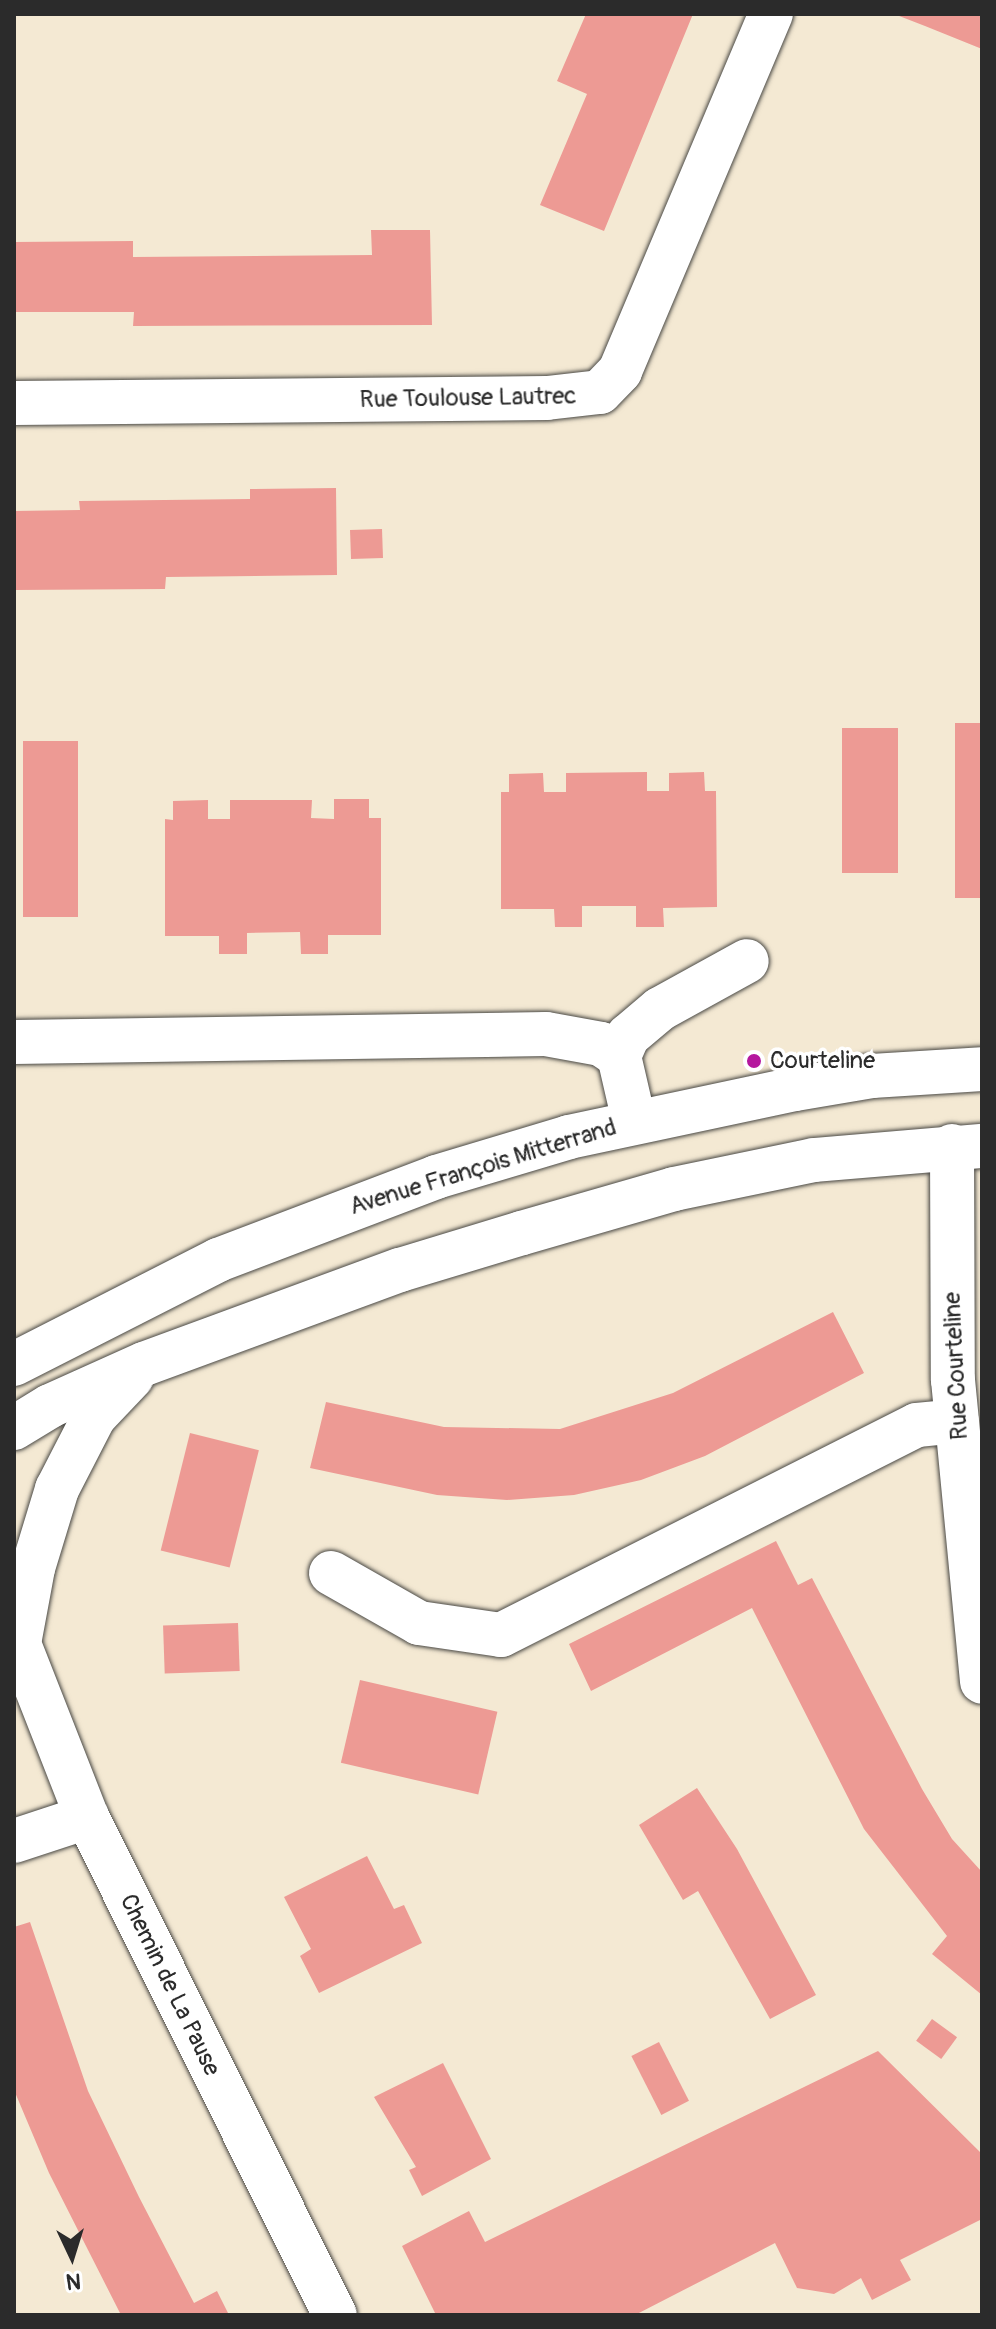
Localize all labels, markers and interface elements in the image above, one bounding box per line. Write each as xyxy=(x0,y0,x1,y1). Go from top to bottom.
street label: Rue Toulouse Lautrec xyxy=(359,382,577,414)
place label: Courteline xyxy=(770,1047,875,1075)
marker: Courteline xyxy=(745,1052,763,1070)
street label: Avenue François Mitterrand xyxy=(346,1113,620,1221)
street label: Rue Courteline xyxy=(938,1291,974,1441)
street label: Chemin de La Pause xyxy=(114,1890,226,2080)
north arrow xyxy=(32,2217,112,2297)
text: N xyxy=(65,2266,82,2295)

